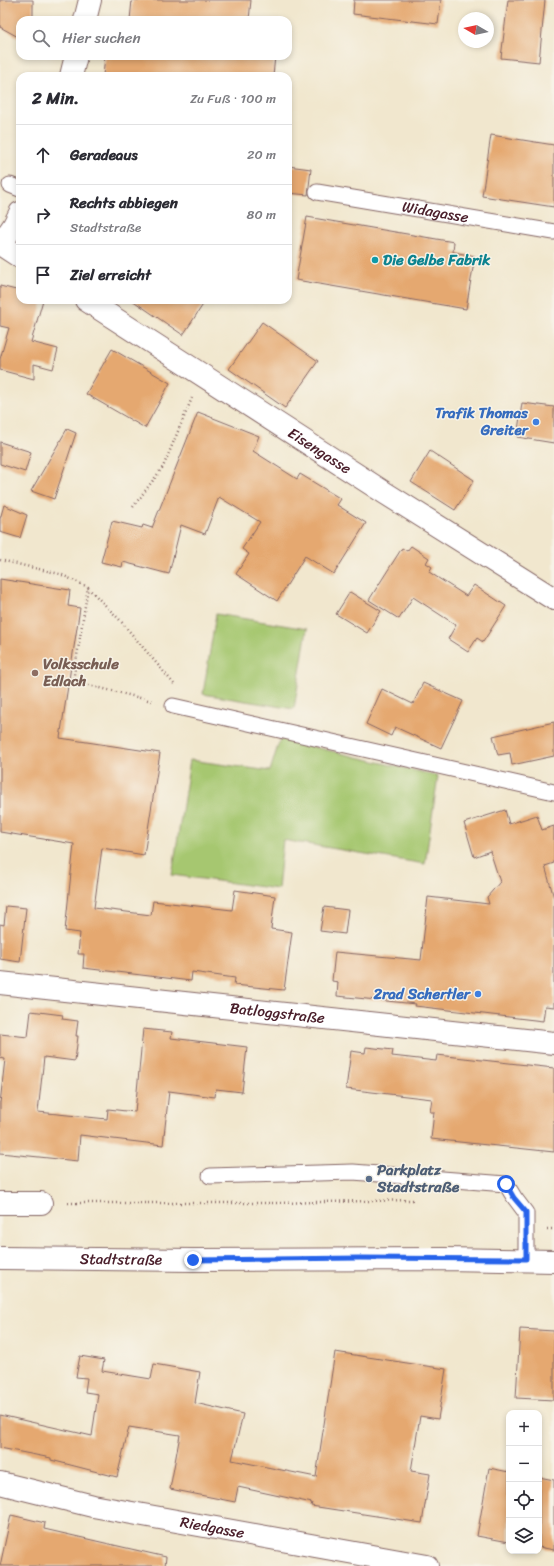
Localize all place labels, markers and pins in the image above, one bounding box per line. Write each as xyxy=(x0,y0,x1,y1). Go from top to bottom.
place label: Die Gelbe Fabrik xyxy=(383,247,491,273)
marker: Die Gelbe Fabrik xyxy=(370,255,380,265)
place label: Trafik Thomas Greiter xyxy=(435,400,530,443)
marker: Trafik Thomas Greiter xyxy=(531,417,541,427)
place label: Volksschule Edlach xyxy=(43,651,119,694)
marker: Volksschule Edlach xyxy=(30,668,40,678)
place label: 2rad Schertler xyxy=(373,981,472,1007)
marker: 2rad Schertler xyxy=(473,989,483,999)
place label: Parkplatz Stadtstraße xyxy=(376,1157,460,1200)
marker: Parkplatz Stadtstraße xyxy=(364,1174,374,1184)

